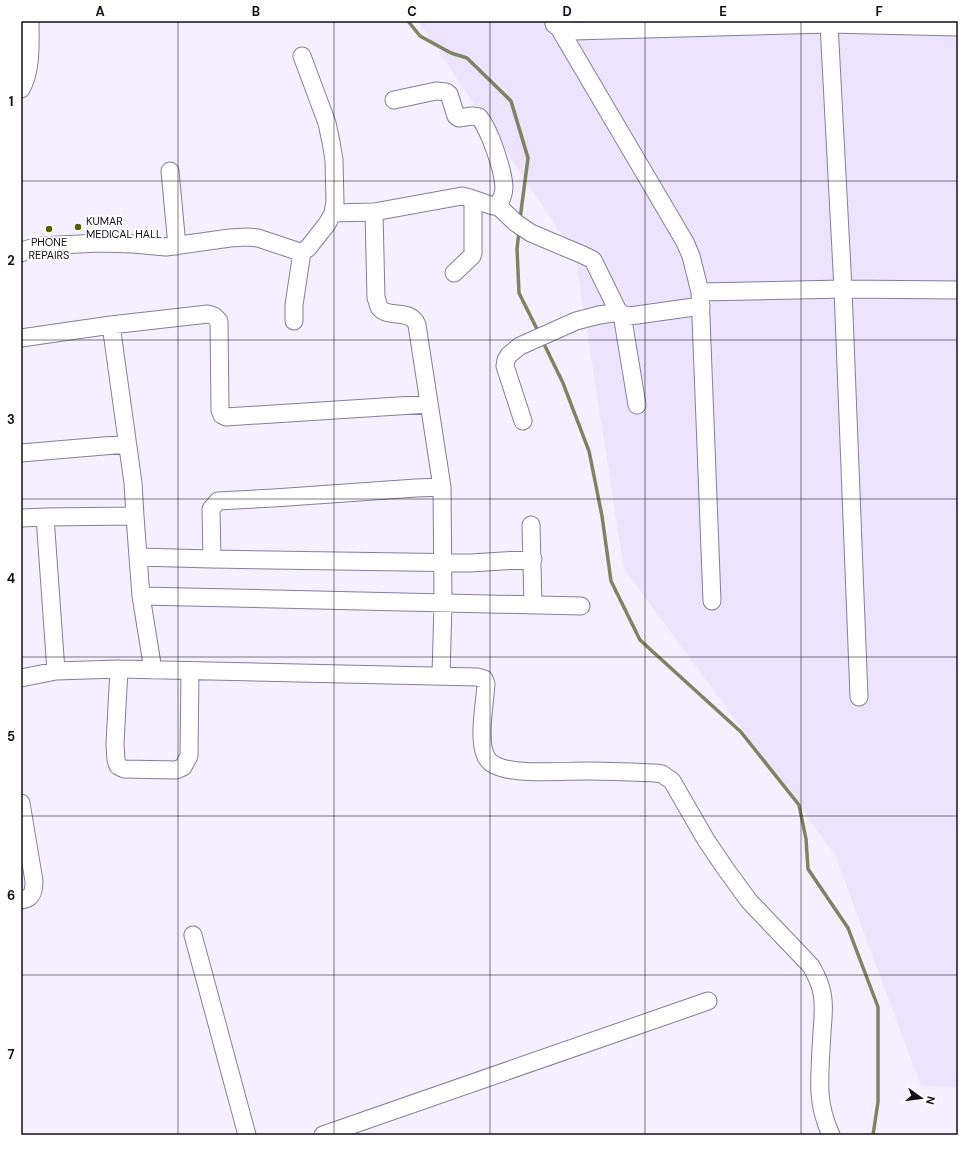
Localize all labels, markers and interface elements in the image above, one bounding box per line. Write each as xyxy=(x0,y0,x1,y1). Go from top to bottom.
text: A xyxy=(95,3,105,20)
text: B xyxy=(252,3,260,20)
text: C xyxy=(407,3,417,20)
text: D xyxy=(562,3,572,20)
text: E xyxy=(719,3,727,20)
text: F xyxy=(875,3,883,20)
text: 1 xyxy=(9,93,13,110)
place label: KUMAR MEDICAL HALL xyxy=(86,214,162,241)
marker: KUMAR MEDICAL HALL xyxy=(73,222,83,232)
marker: PHONE REPAIRS xyxy=(44,224,54,234)
place label: PHONE REPAIRS xyxy=(29,235,69,262)
text: 2 xyxy=(7,252,15,269)
text: 3 xyxy=(7,411,15,428)
text: 4 xyxy=(7,570,15,587)
text: 5 xyxy=(7,728,15,745)
text: 6 xyxy=(7,887,15,904)
text: 7 xyxy=(8,1046,15,1063)
north arrow xyxy=(901,1078,941,1118)
text: N xyxy=(923,1095,938,1106)

